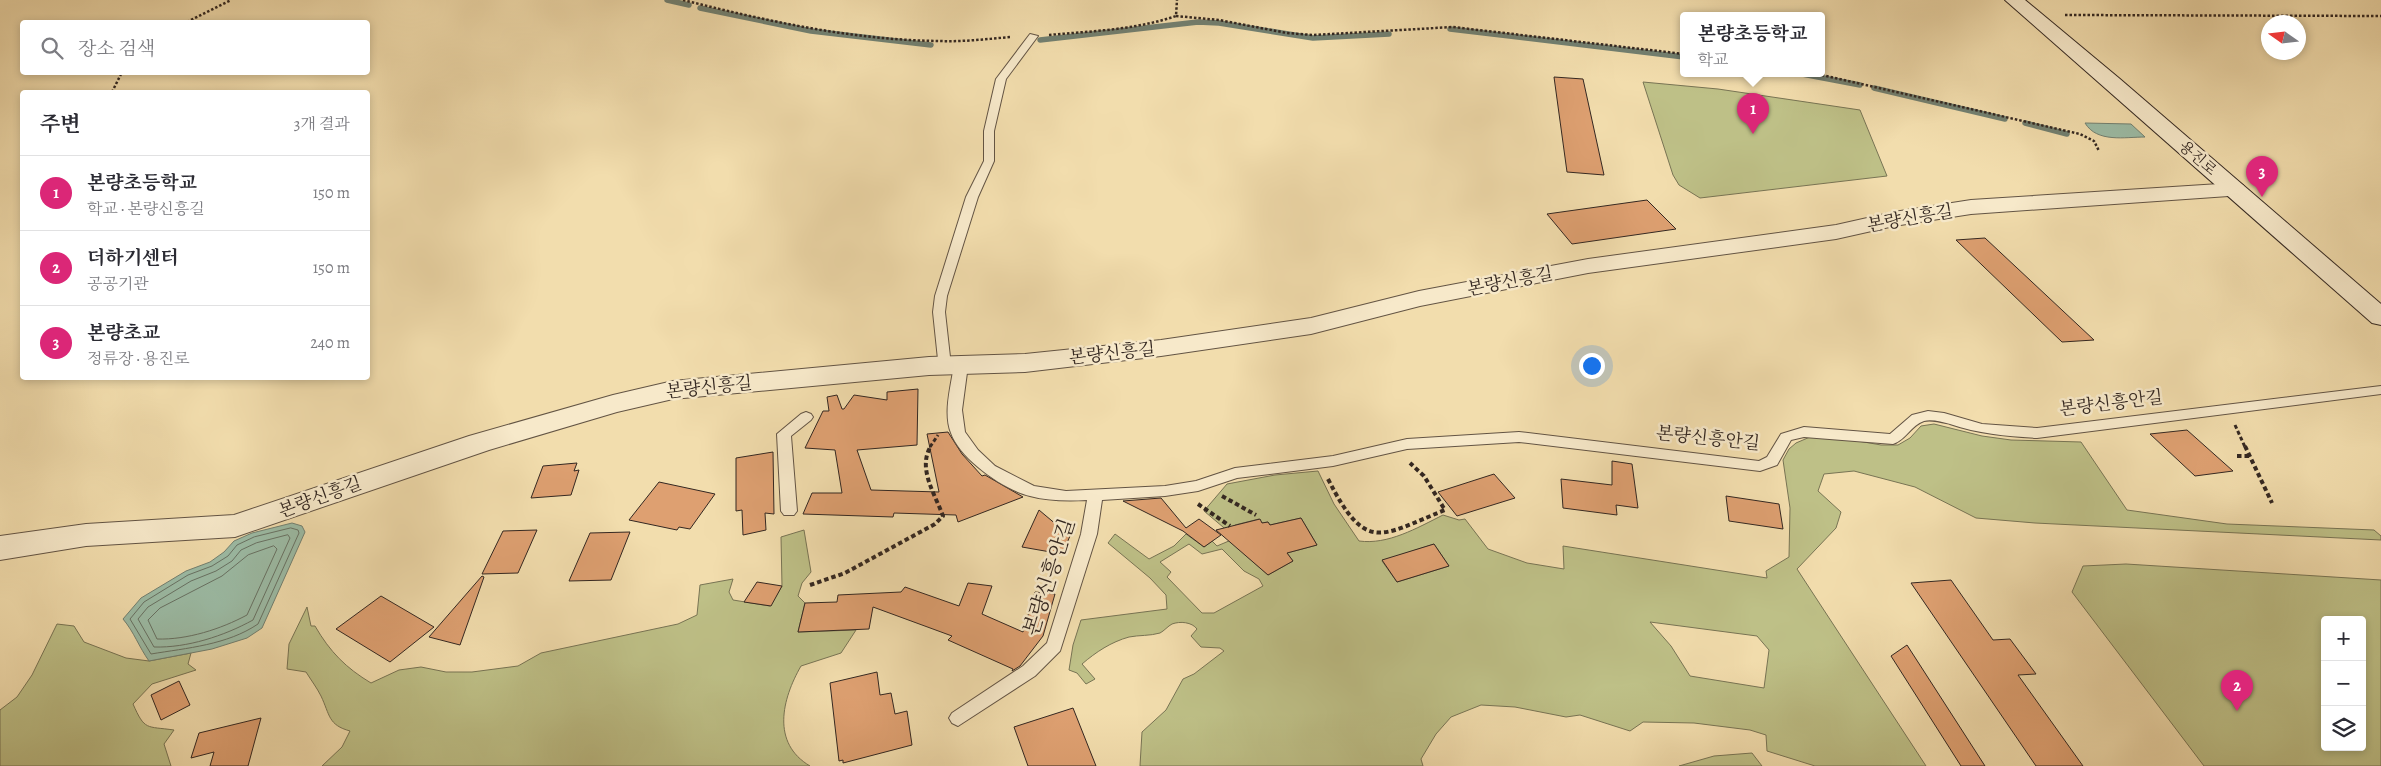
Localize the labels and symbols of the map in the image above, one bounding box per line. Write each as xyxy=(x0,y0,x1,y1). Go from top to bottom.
north arrow xyxy=(2261,15,2306,60)
pin: 1 xyxy=(1737,93,1769,134)
street label: 용진로 xyxy=(2175,136,2221,180)
pin: 3 xyxy=(2246,156,2278,197)
street label: 본량신흥길 xyxy=(1865,199,1955,237)
street label: 본량신흥길 xyxy=(1465,261,1555,301)
street label: 본량신흥길 xyxy=(1068,337,1156,369)
your location xyxy=(1579,353,1605,379)
street label: 본량신흥길 xyxy=(665,371,753,403)
street label: 본량신흥안길 xyxy=(2058,385,2164,421)
street label: 본량신흥안길 xyxy=(1655,421,1761,455)
street label: 본량신흥길 xyxy=(275,471,365,523)
street label: 본량신흥안길 xyxy=(1017,515,1081,639)
pin: 2 xyxy=(2221,670,2253,711)

